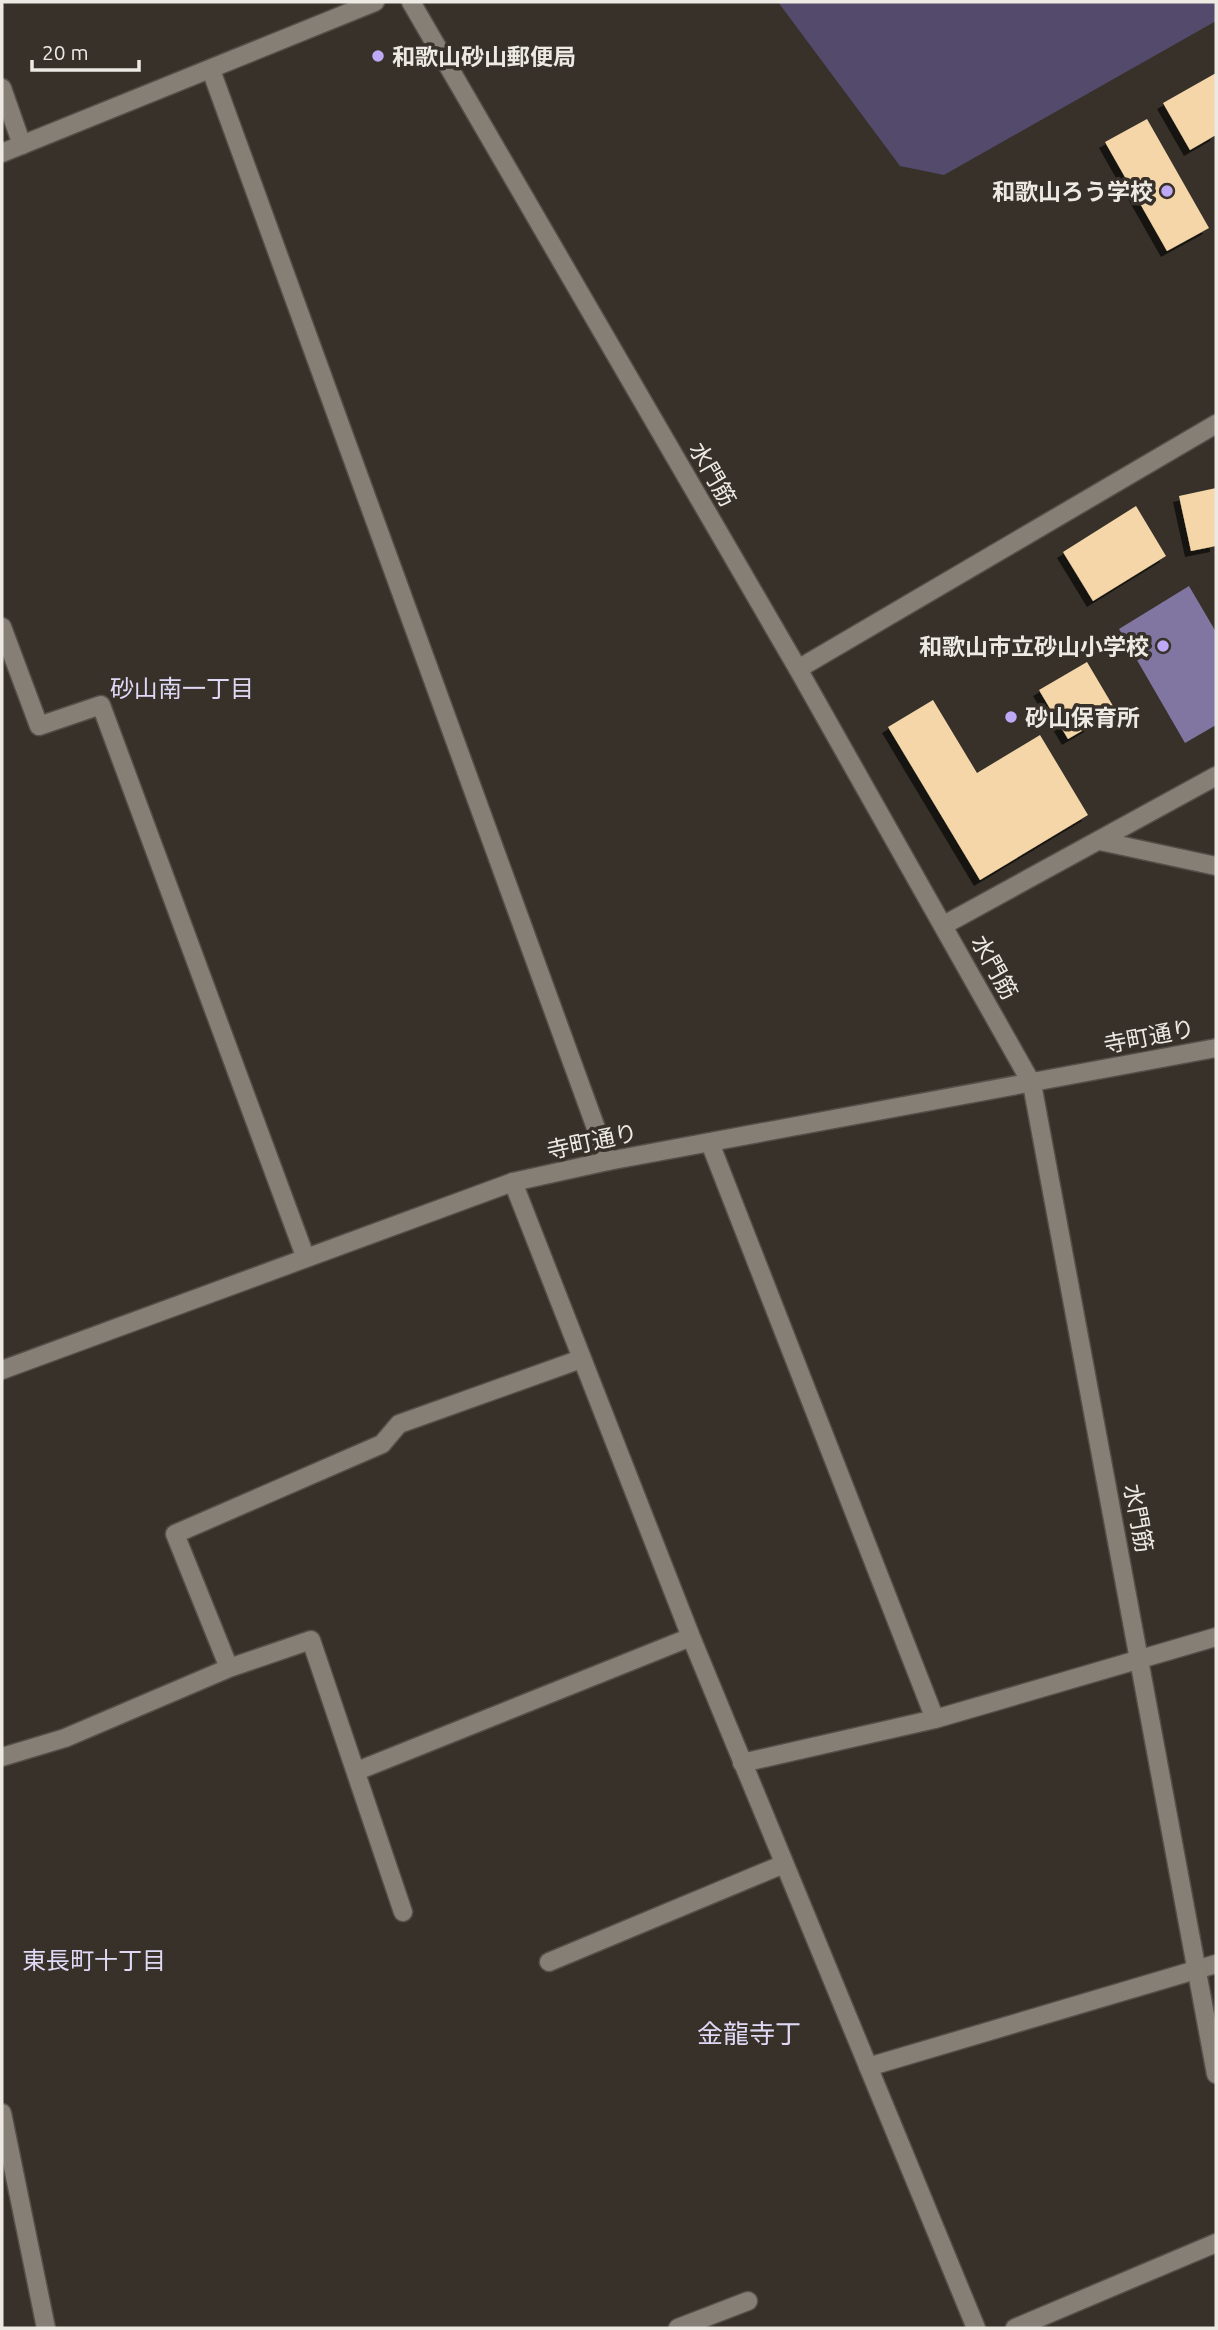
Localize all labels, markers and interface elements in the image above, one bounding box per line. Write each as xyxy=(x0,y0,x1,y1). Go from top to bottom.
scale bar xyxy=(32,28,138,72)
text: 20 m xyxy=(42,40,89,64)
place label: 和歌山砂山郵便局 xyxy=(392,44,576,69)
marker: 和歌山砂山郵便局 xyxy=(370,48,386,64)
place label: 和歌山ろう学校 xyxy=(992,179,1153,204)
marker: 和歌山ろう学校 xyxy=(1159,183,1175,199)
street label: 水門筋 xyxy=(685,438,741,510)
place label: 和歌山市立砂山小学校 xyxy=(919,634,1149,659)
marker: 和歌山市立砂山小学校 xyxy=(1155,638,1171,654)
district label: 砂山南一丁目 xyxy=(110,675,254,702)
place label: 砂山保育所 xyxy=(1025,705,1140,730)
marker: 砂山保育所 xyxy=(1003,709,1019,725)
street label: 水門筋 xyxy=(967,931,1023,1003)
street label: 寺町通り xyxy=(1101,1015,1197,1057)
street label: 寺町通り xyxy=(544,1119,640,1163)
street label: 水門筋 xyxy=(1120,1482,1158,1554)
district label: 東長町十丁目 xyxy=(22,1947,166,1974)
district label: 金龍寺丁 xyxy=(697,2019,801,2048)

